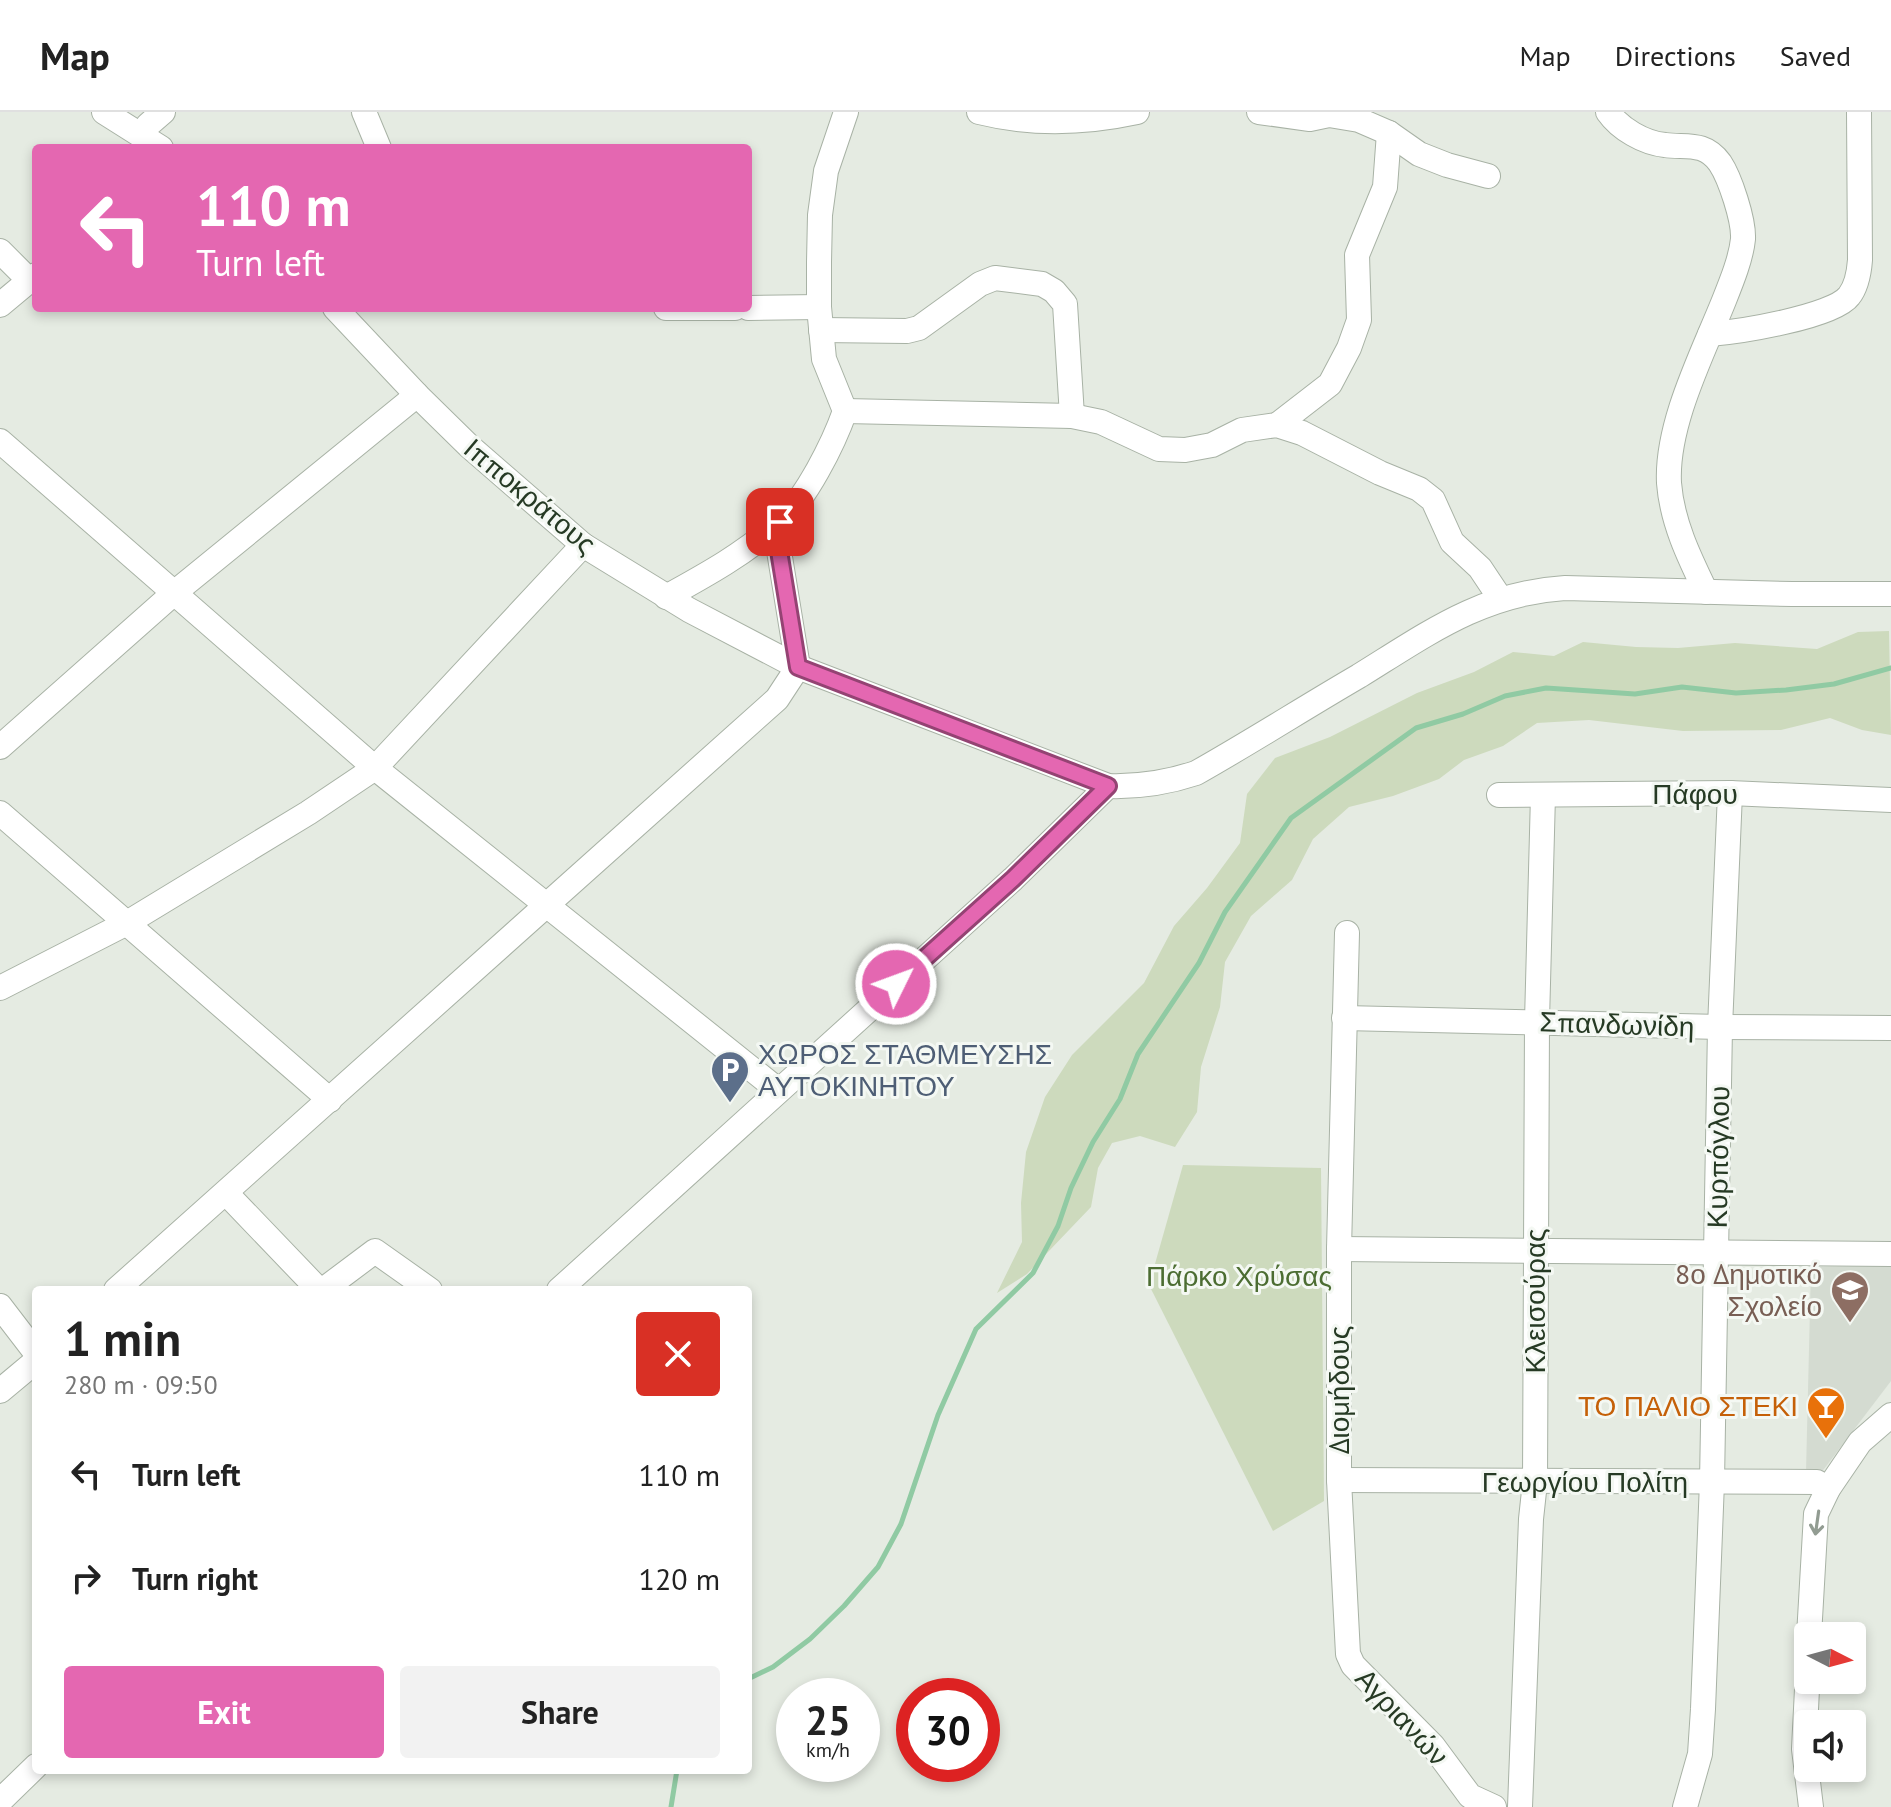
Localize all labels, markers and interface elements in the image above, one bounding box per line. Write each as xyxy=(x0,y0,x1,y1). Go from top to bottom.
text: Map xyxy=(40,31,110,80)
text: Map xyxy=(1520,37,1571,74)
text: Directions xyxy=(1615,37,1736,74)
text: Saved xyxy=(1780,37,1851,74)
text: 110 m xyxy=(196,169,351,241)
icon: left xyxy=(64,176,168,280)
text: Turn left xyxy=(196,239,325,286)
street label: Ιπποκράτους xyxy=(456,429,604,562)
pin xyxy=(746,488,814,556)
icon: arrive xyxy=(758,500,802,544)
street label: Πάφου xyxy=(1652,775,1738,812)
position arrow xyxy=(854,942,938,1026)
street label: Σπανδωνίδη xyxy=(1539,1002,1695,1045)
place label: ΧΩΡΟΣ ΣΤΑΘΜΕΥΣΗΣ ΑΥΤΟΚΙΝΗΤΟΥ xyxy=(758,1035,1052,1104)
parking icon: ΧΩΡΟΣ ΣΤΑΘΜΕΥΣΗΣ ΑΥΤΟΚΙΝΗΤΟΥ xyxy=(709,1049,751,1104)
street label: Κυρπόγλου xyxy=(1698,1085,1737,1229)
street label: Κλεισούρας xyxy=(1516,1228,1553,1374)
place label: 8ο Δημοτικό Σχολείο xyxy=(1675,1255,1822,1324)
park label: Πάρκο Χρύσας xyxy=(1146,1257,1332,1294)
school or university icon: 8ο Δημοτικό Σχολείο xyxy=(1829,1269,1871,1324)
text: 1 min xyxy=(64,1307,181,1369)
button: close xyxy=(636,1312,720,1396)
street label: Διομήδους xyxy=(1320,1326,1357,1454)
text: 280 m · 09:50 xyxy=(64,1368,218,1401)
bar icon: ΤΟ ΠΑΛΙΟ ΣΤΕΚΙ xyxy=(1805,1385,1847,1440)
place label: ΤΟ ΠΑΛΙΟ ΣΤΕΚΙ xyxy=(1578,1387,1798,1424)
icon: left xyxy=(64,1452,108,1496)
text: Turn left xyxy=(132,1455,240,1494)
text: 110 m xyxy=(639,1455,720,1494)
street label: Γεωργίου Πολίτη xyxy=(1482,1463,1688,1500)
one-way arrow xyxy=(1809,1509,1824,1535)
icon: right xyxy=(64,1556,108,1600)
text: Turn right xyxy=(132,1559,258,1598)
text: 120 m xyxy=(639,1559,720,1598)
north arrow xyxy=(1794,1622,1866,1694)
map controls xyxy=(1794,1622,1866,1782)
street label: Αγριανών xyxy=(1348,1660,1457,1773)
button: Exit xyxy=(64,1666,384,1758)
button: Share xyxy=(400,1666,720,1758)
speed limit sign: 30 xyxy=(896,1678,1000,1782)
text: 25 xyxy=(805,1694,851,1746)
button: sound xyxy=(1794,1710,1866,1782)
text: km/h xyxy=(806,1737,850,1763)

